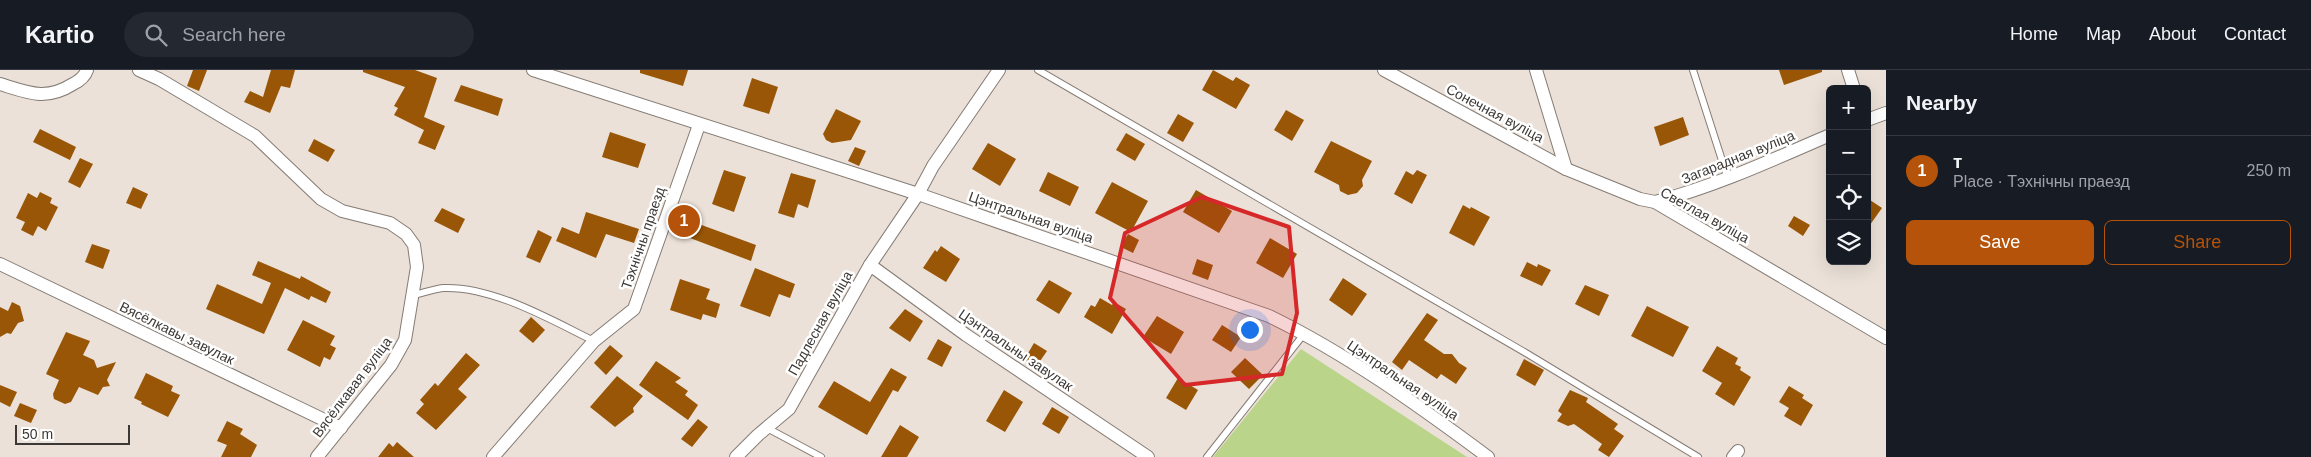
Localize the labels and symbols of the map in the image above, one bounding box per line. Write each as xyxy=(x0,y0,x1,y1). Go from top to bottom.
street label: Сонечная вуліца xyxy=(1444,81,1547,146)
street label: Загарадная вуліца xyxy=(1679,127,1797,187)
street label: Светлая вуліца xyxy=(1658,184,1752,246)
street label: Тэхнічны праезд xyxy=(618,185,668,291)
street label: Цэнтральная вуліца xyxy=(967,188,1096,246)
pin: 1 xyxy=(668,202,700,240)
street label: Падлесная вуліца xyxy=(785,268,855,378)
street label: Вясёлкавы завулак xyxy=(117,298,238,368)
street label: Цэнтральны завулак xyxy=(956,306,1077,395)
your location xyxy=(1237,317,1263,343)
street label: Вясёлкавая вуліца xyxy=(309,334,395,440)
street label: Цэнтральная вуліца xyxy=(1344,337,1462,423)
scale bar xyxy=(15,422,130,445)

